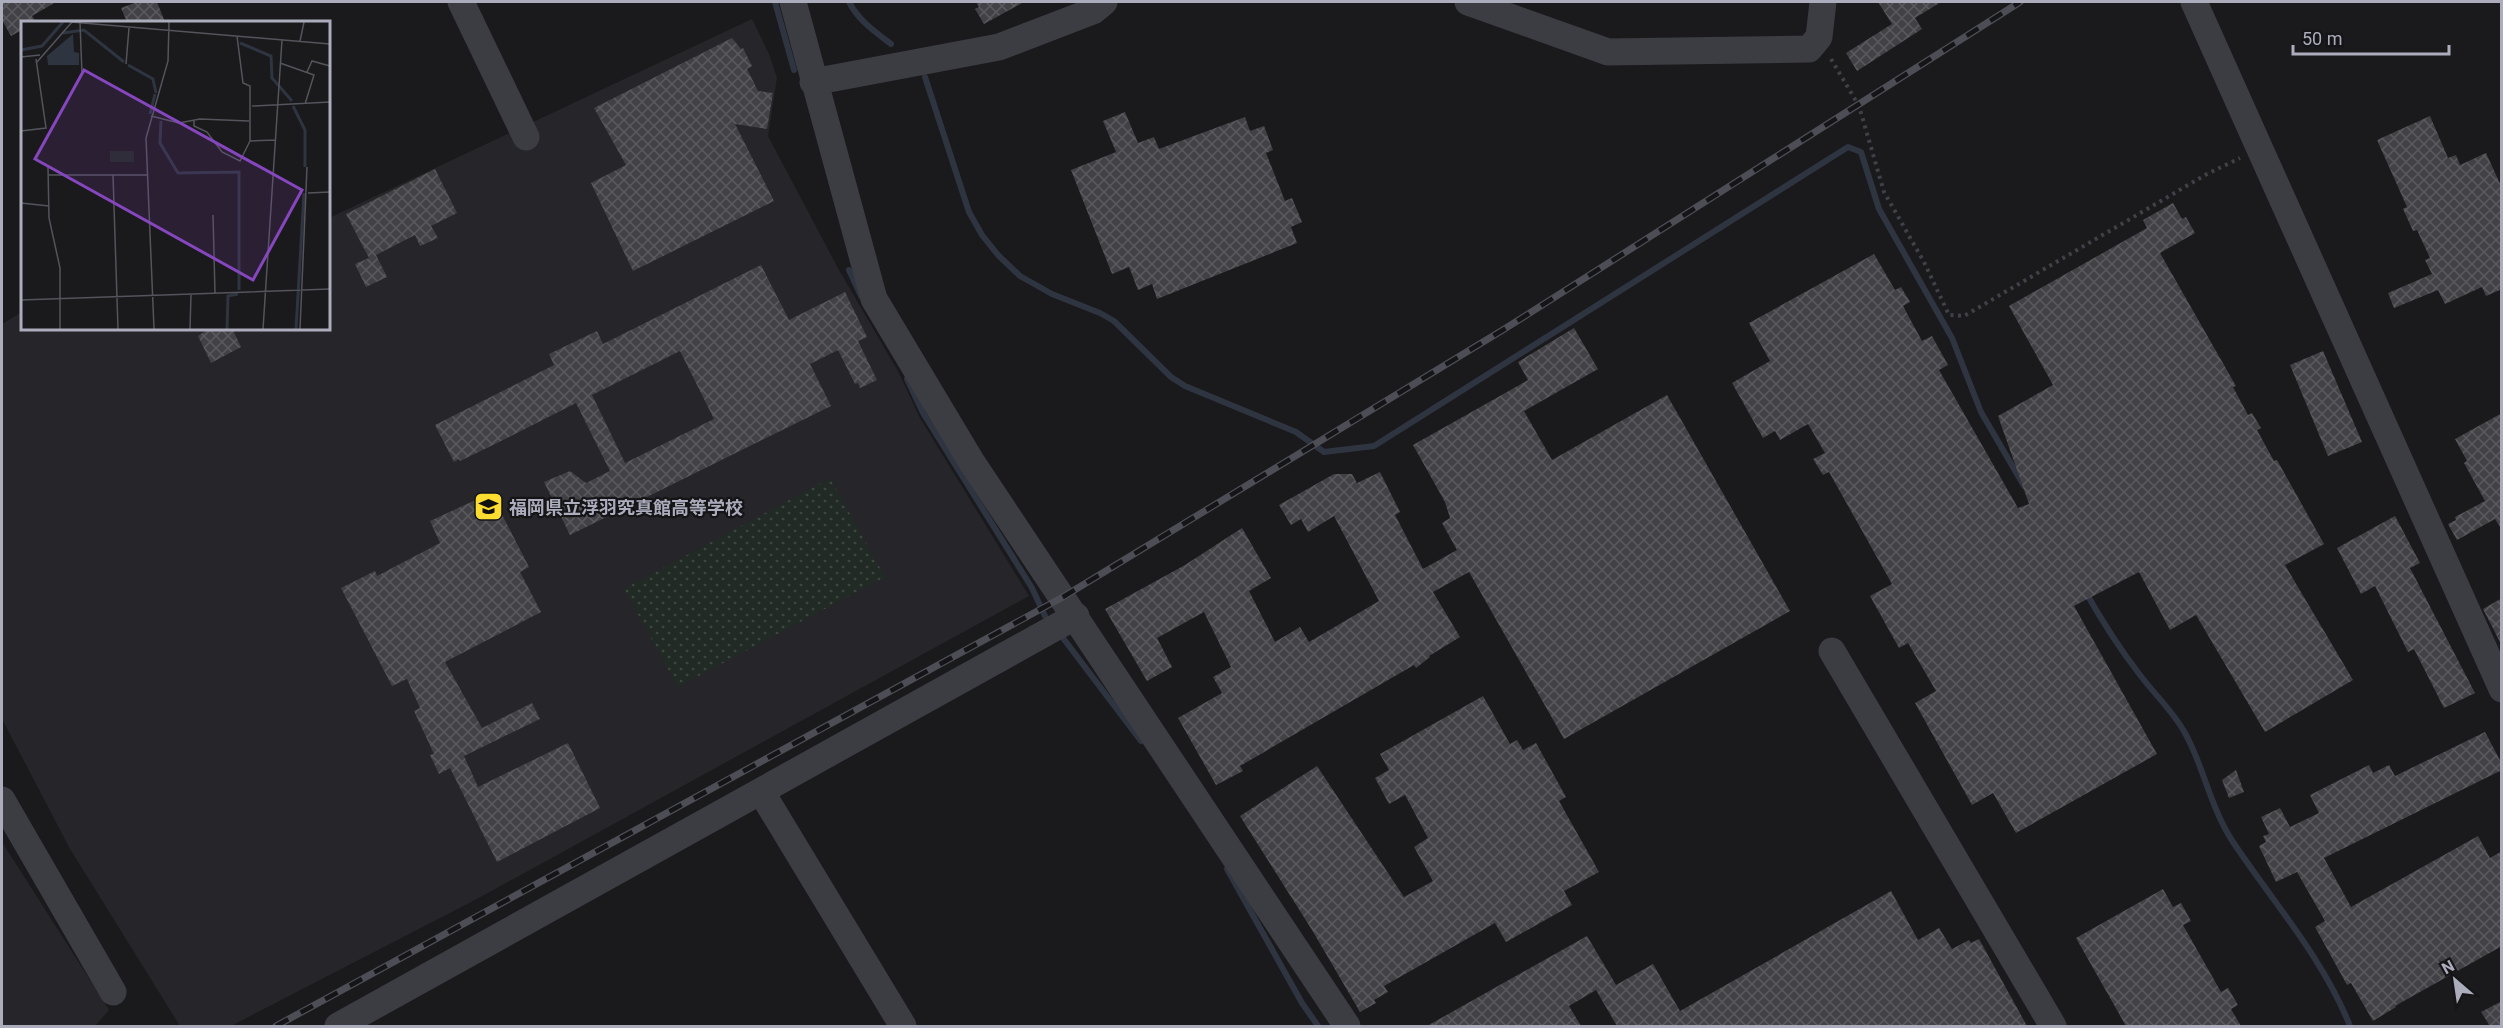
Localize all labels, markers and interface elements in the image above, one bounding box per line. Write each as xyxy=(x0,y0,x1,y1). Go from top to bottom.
scale bar xyxy=(2293,18,2449,56)
inset map xyxy=(21,21,330,330)
text: 50 m xyxy=(2302,28,2342,49)
school or university icon: 福岡県立浮羽究真館高等学校 xyxy=(472,491,504,523)
place label: 福岡県立浮羽究真館高等学校 xyxy=(509,497,743,518)
north arrow xyxy=(2425,950,2485,1010)
text: N xyxy=(2438,956,2458,978)

